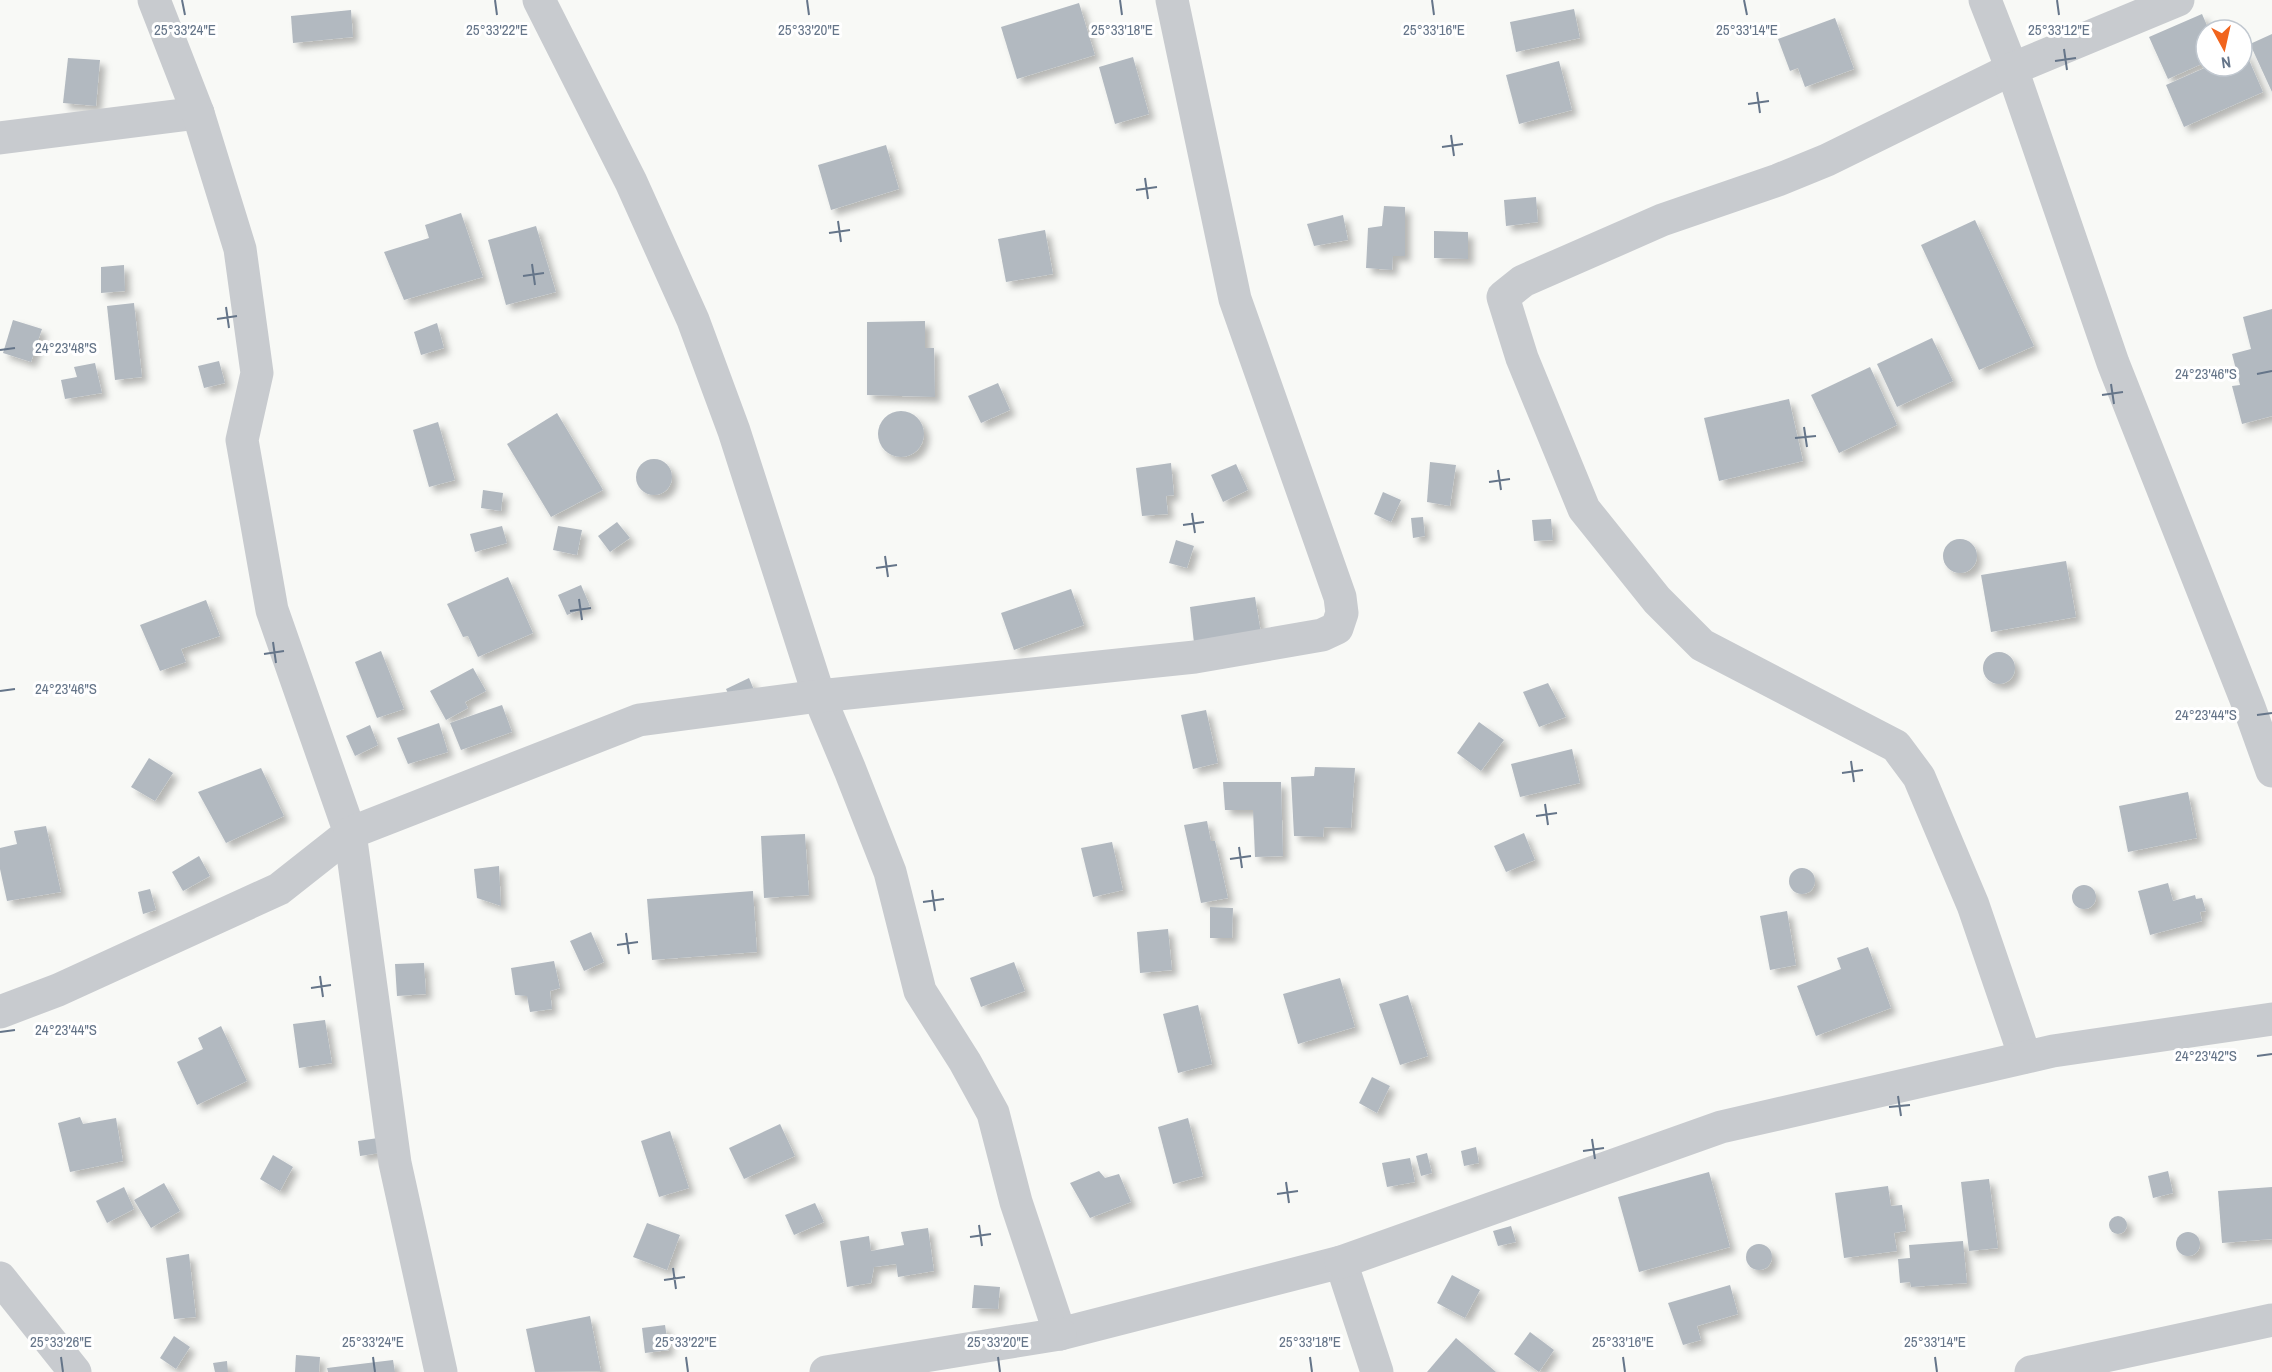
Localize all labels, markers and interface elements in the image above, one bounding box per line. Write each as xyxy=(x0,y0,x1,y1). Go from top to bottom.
north arrow xyxy=(2194,18,2254,78)
text: 25°33'24"E xyxy=(154,19,216,40)
text: 25°33'22"E xyxy=(466,19,528,40)
text: 25°33'20"E xyxy=(778,19,840,40)
text: 25°33'18"E xyxy=(1091,19,1153,40)
text: 25°33'16"E xyxy=(1403,19,1465,40)
text: 25°33'14"E xyxy=(1716,19,1778,40)
text: 25°33'12"E xyxy=(2028,19,2090,40)
text: N xyxy=(2220,51,2232,74)
text: 24°23'48"S xyxy=(35,337,97,358)
text: 24°23'46"S xyxy=(2175,363,2237,384)
text: 24°23'46"S xyxy=(35,678,97,699)
text: 24°23'44"S xyxy=(2175,704,2237,725)
text: 24°23'44"S xyxy=(35,1019,97,1040)
text: 24°23'42"S xyxy=(2175,1045,2237,1066)
text: 25°33'26"E xyxy=(30,1331,92,1352)
text: 25°33'24"E xyxy=(342,1331,404,1352)
text: 25°33'22"E xyxy=(655,1331,717,1352)
text: 25°33'20"E xyxy=(967,1331,1029,1352)
text: 25°33'18"E xyxy=(1279,1331,1341,1352)
text: 25°33'16"E xyxy=(1592,1331,1654,1352)
text: 25°33'14"E xyxy=(1904,1331,1966,1352)

